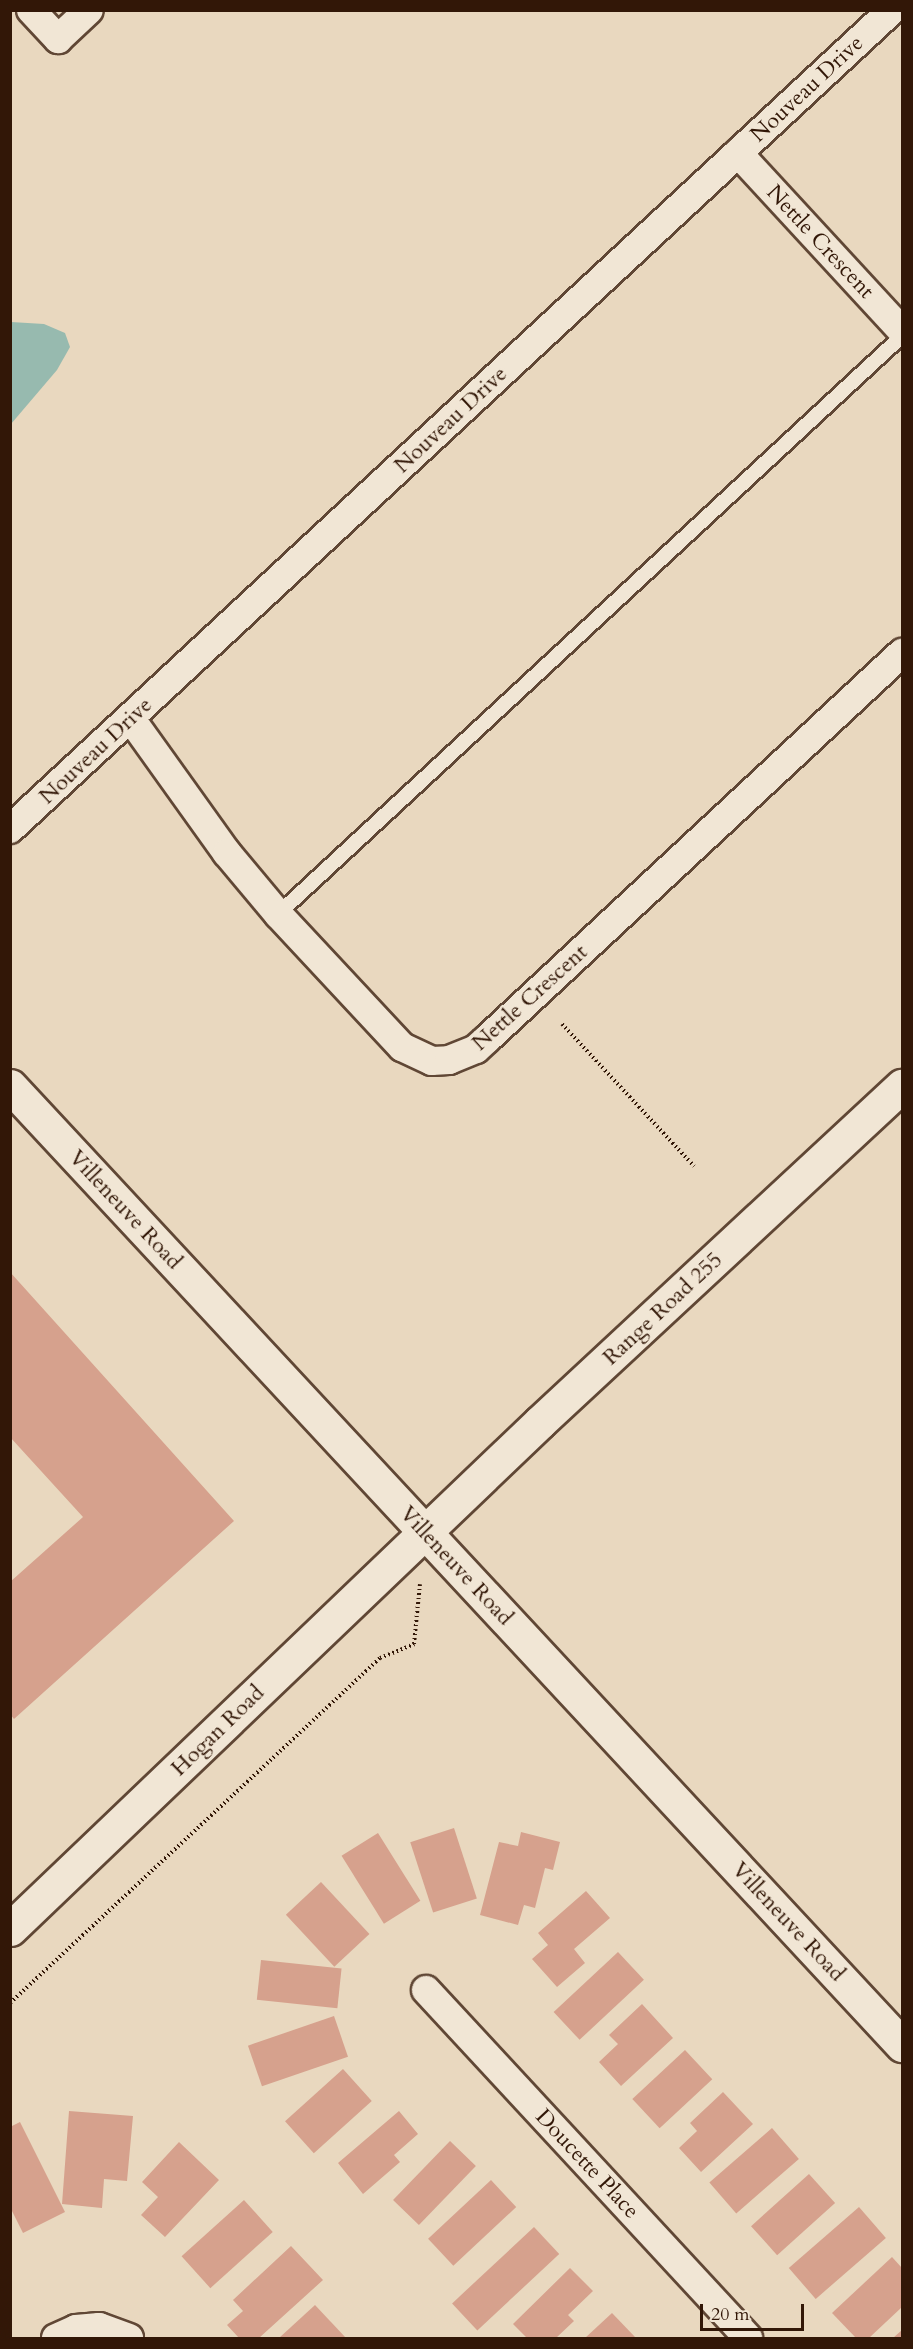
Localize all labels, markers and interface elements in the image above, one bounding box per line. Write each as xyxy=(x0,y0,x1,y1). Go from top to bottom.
street label: Nouveau Drive xyxy=(745,30,869,148)
street label: Nettle Crescent xyxy=(761,180,879,304)
street label: Nouveau Drive xyxy=(389,361,513,479)
street label: Nouveau Drive xyxy=(34,692,158,810)
street label: Nettle Crescent xyxy=(467,939,593,1057)
street label: Villeneuve Road xyxy=(63,1145,187,1275)
street label: Range Road 255 xyxy=(598,1247,728,1371)
street label: Villeneuve Road xyxy=(394,1501,518,1631)
street label: Hogan Road xyxy=(166,1680,270,1782)
street label: Villeneuve Road xyxy=(726,1857,850,1987)
street label: Doucette Place xyxy=(530,2104,644,2224)
scale bar xyxy=(703,2292,806,2330)
text: 20 m xyxy=(711,2302,750,2327)

